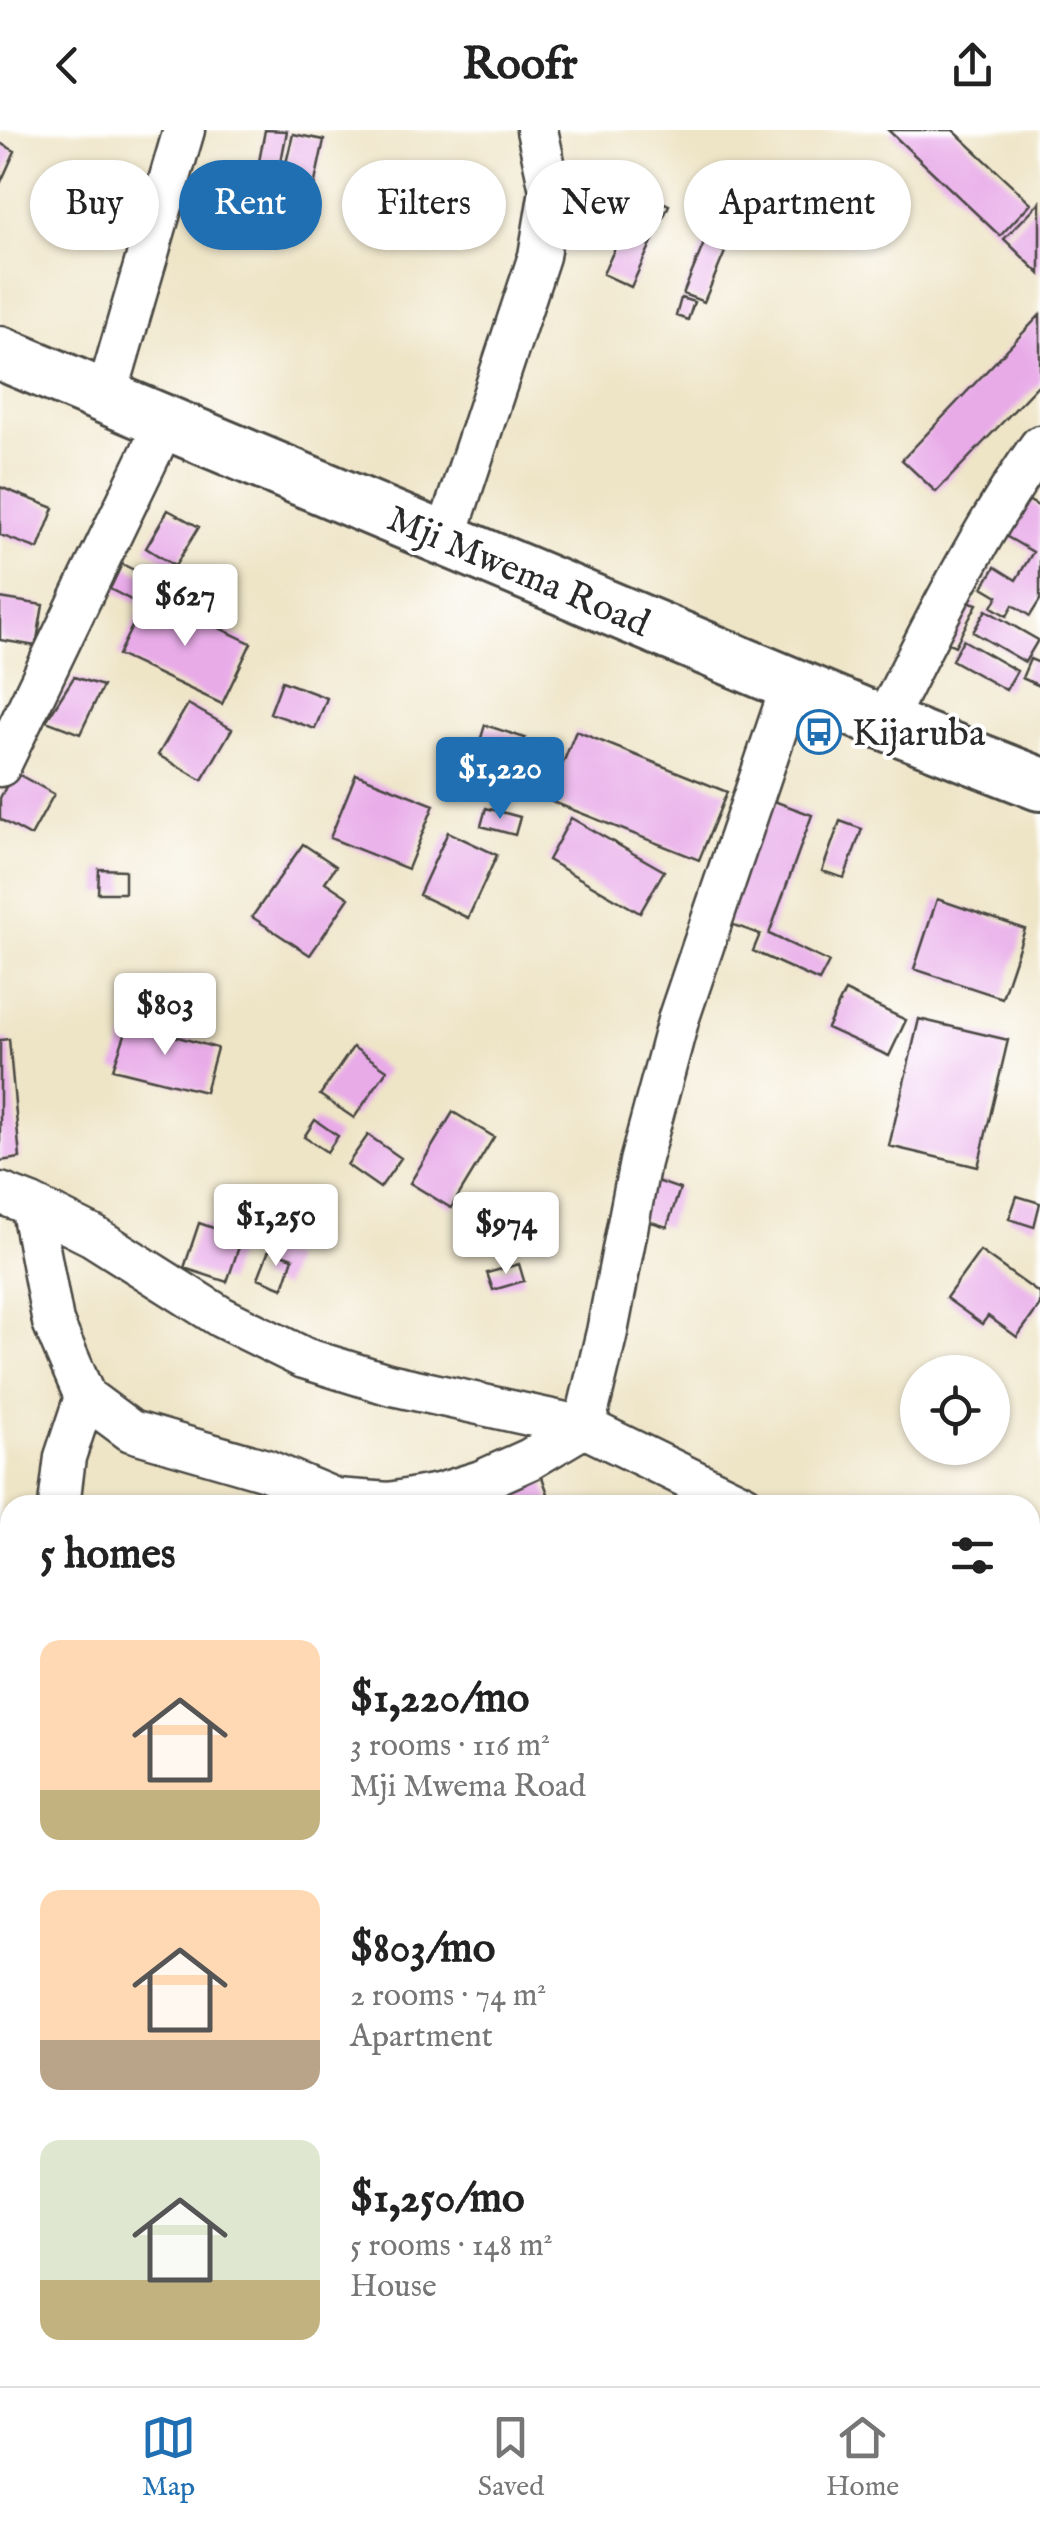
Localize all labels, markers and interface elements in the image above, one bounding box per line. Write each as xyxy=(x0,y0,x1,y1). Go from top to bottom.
text: Roofr xyxy=(462,37,578,94)
icon: back xyxy=(40,38,95,93)
icon: share xyxy=(945,38,1000,93)
chip: Buy xyxy=(30,160,159,250)
chip: Rent xyxy=(179,160,322,250)
chip: Filters xyxy=(342,160,506,250)
chip: New xyxy=(526,160,664,250)
chip: Apartment xyxy=(684,160,911,250)
street label: Mji Mwema Road xyxy=(380,496,657,650)
pin: $627 xyxy=(126,564,244,649)
text: $627 xyxy=(155,576,215,617)
bus stop icon: Kijaruba xyxy=(796,709,842,755)
place label: Kijaruba xyxy=(852,711,986,759)
pin: $1,220 xyxy=(419,737,581,822)
text: $1,220 xyxy=(458,749,542,790)
pin: $803 xyxy=(106,973,224,1058)
text: $803 xyxy=(136,985,194,1026)
pin: $1,250 xyxy=(195,1184,357,1269)
pin: $974 xyxy=(447,1192,565,1277)
text: $1,250 xyxy=(236,1196,316,1237)
text: $974 xyxy=(475,1204,537,1245)
map controls xyxy=(900,1355,1010,1465)
button: locate xyxy=(900,1355,1010,1465)
icon: filters xyxy=(945,1528,1000,1583)
text: 5 homes xyxy=(40,1529,176,1582)
text: $1,220/mo xyxy=(350,1673,529,1726)
icon: home xyxy=(120,1680,240,1800)
text: 3 rooms · 116 m² xyxy=(350,1726,550,1767)
text: Mji Mwema Road xyxy=(350,1767,586,1808)
text: $803/mo xyxy=(350,1923,495,1976)
icon: home xyxy=(120,1930,240,2050)
text: 2 rooms · 74 m² xyxy=(350,1976,546,2017)
text: Apartment xyxy=(350,2017,493,2058)
text: $1,250/mo xyxy=(350,2173,525,2226)
icon: home xyxy=(120,2180,240,2300)
text: 5 rooms · 148 m² xyxy=(350,2226,553,2267)
text: House xyxy=(350,2267,437,2308)
tab: Map xyxy=(141,2410,196,2505)
tab: Saved xyxy=(478,2410,544,2505)
tab: Home xyxy=(826,2410,899,2505)

